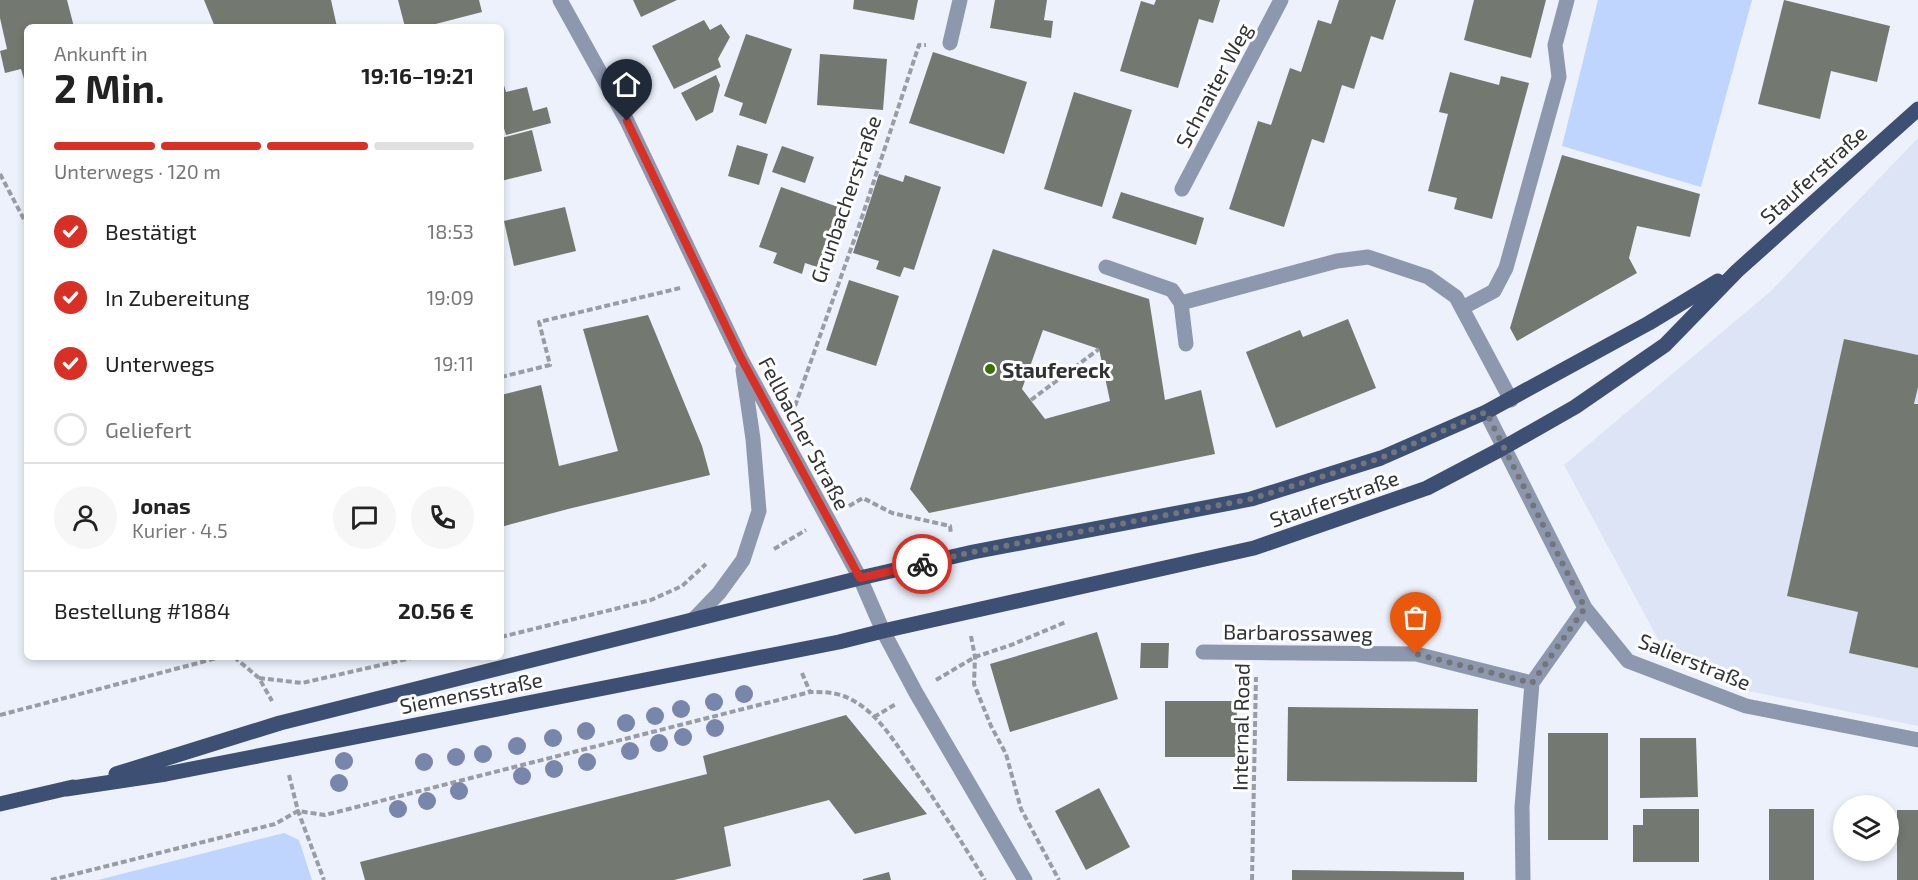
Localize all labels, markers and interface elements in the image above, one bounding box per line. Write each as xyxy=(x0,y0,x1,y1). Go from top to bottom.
street label: Schnaiter Weg xyxy=(1170,18,1256,152)
text: Ankunft in xyxy=(54,41,148,65)
pin xyxy=(601,59,652,121)
text: 19:16–19:21 xyxy=(361,62,474,88)
text: 2 Min. xyxy=(54,64,165,111)
icon: home xyxy=(610,68,643,101)
street label: Grunbacherstraße xyxy=(805,112,885,286)
street label: Stauferstraße xyxy=(1755,120,1871,228)
text: Unterwegs · 120 m xyxy=(54,159,221,183)
icon: check xyxy=(54,215,87,248)
text: Bestätigt xyxy=(105,218,197,244)
text: 18:53 xyxy=(427,219,474,243)
icon: check xyxy=(54,281,87,314)
text: In Zubereitung xyxy=(105,284,250,310)
text: 19:09 xyxy=(426,285,474,309)
icon: check xyxy=(54,347,87,380)
text: Unterwegs xyxy=(105,350,215,376)
text: 19:11 xyxy=(434,351,474,375)
street label: Fellbacher Straße xyxy=(754,352,856,514)
place label: Staufereck xyxy=(1002,357,1111,382)
marker: Staufereck xyxy=(983,362,997,376)
text: Geliefert xyxy=(105,416,192,442)
street label: Stauferstraße xyxy=(1266,464,1402,532)
button: person xyxy=(54,486,117,549)
button: chat xyxy=(333,486,396,549)
button: phone xyxy=(411,486,474,549)
text: Jonas xyxy=(132,492,191,518)
text: Kurier · 4.5 xyxy=(132,518,228,542)
courier xyxy=(892,534,952,594)
icon: bike xyxy=(906,548,939,581)
pin xyxy=(1390,592,1441,654)
text: Bestellung #1884 xyxy=(54,597,230,623)
text: 20.56 € xyxy=(398,597,474,623)
icon: bag xyxy=(1399,601,1432,634)
street label: Barbarossaweg xyxy=(1223,618,1373,646)
street label: Salierstraße xyxy=(1635,627,1755,695)
street label: Internal Road xyxy=(1226,663,1254,791)
street label: Siemensstraße xyxy=(398,666,544,718)
map controls xyxy=(1833,795,1899,861)
button: layers xyxy=(1833,795,1899,861)

